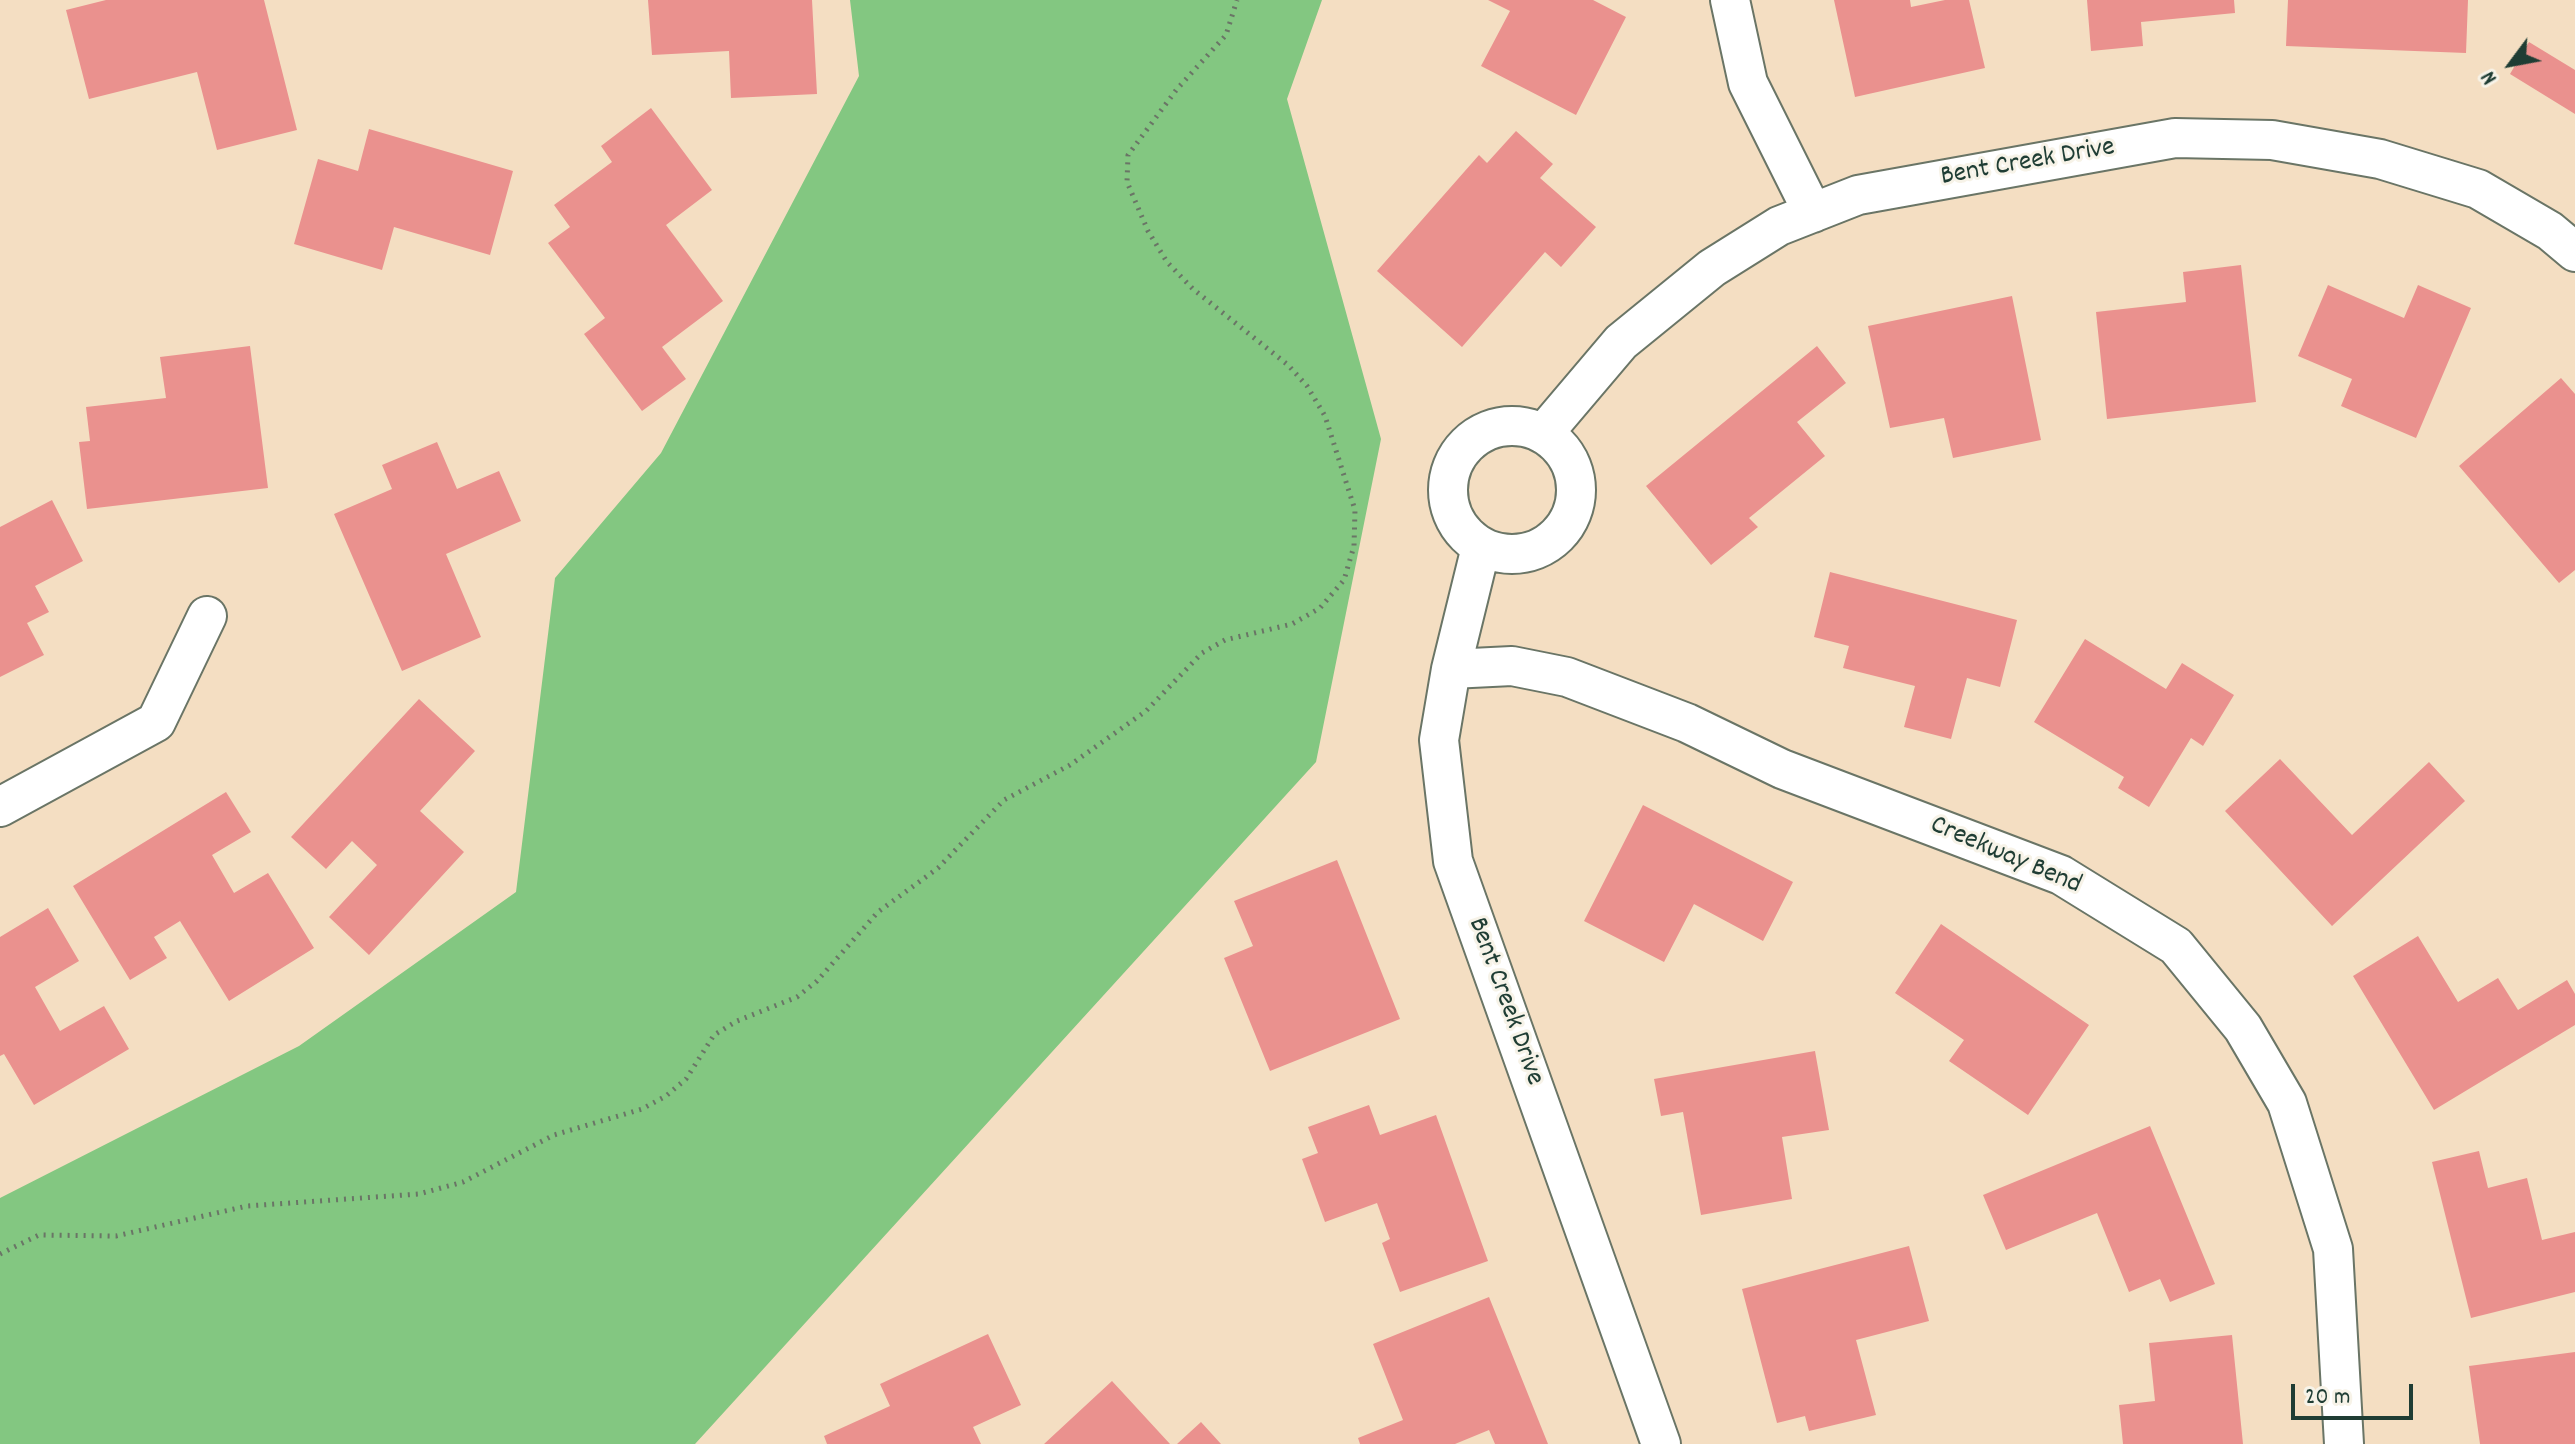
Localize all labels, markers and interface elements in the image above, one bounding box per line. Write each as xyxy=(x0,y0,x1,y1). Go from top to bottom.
north arrow xyxy=(2471,24,2551,104)
text: N xyxy=(2474,64,2506,90)
street label: Bent Creek Drive xyxy=(1938,132,2118,196)
street label: Creekway Bend xyxy=(1924,810,2086,904)
street label: Bent Creek Drive xyxy=(1458,914,1550,1090)
scale bar xyxy=(2295,1368,2417,1418)
text: 20 m xyxy=(2305,1381,2351,1415)

